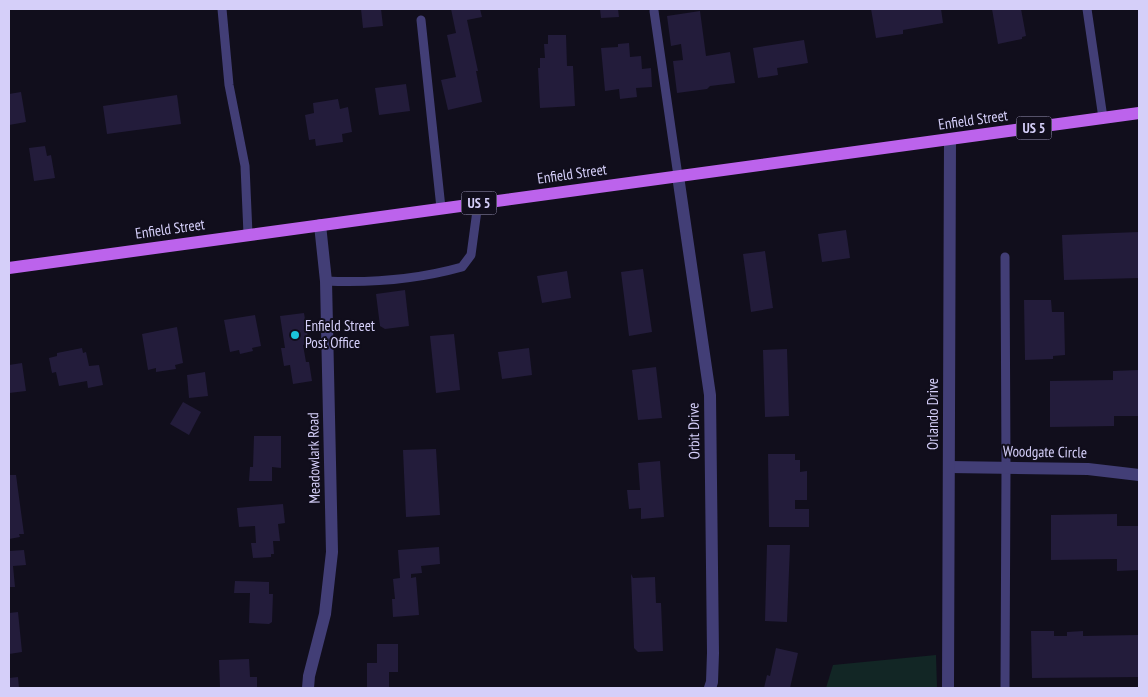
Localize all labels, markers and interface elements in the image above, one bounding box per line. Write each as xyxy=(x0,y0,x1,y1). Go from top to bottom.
street label: Enfield Street xyxy=(937,105,1009,134)
road number: US 5 xyxy=(1016,116,1052,140)
street label: Enfield Street xyxy=(536,159,608,188)
road number: US 5 xyxy=(462,192,496,214)
street label: Enfield Street xyxy=(134,214,206,243)
place label: Enfield Street Post Office xyxy=(305,316,375,352)
marker: Enfield Street Post Office xyxy=(289,329,301,341)
street label: Orlando Drive xyxy=(923,378,942,450)
street label: Orbit Drive xyxy=(684,403,703,460)
street label: Meadowlark Road xyxy=(303,412,324,504)
street label: Woodgate Circle xyxy=(1003,441,1087,462)

